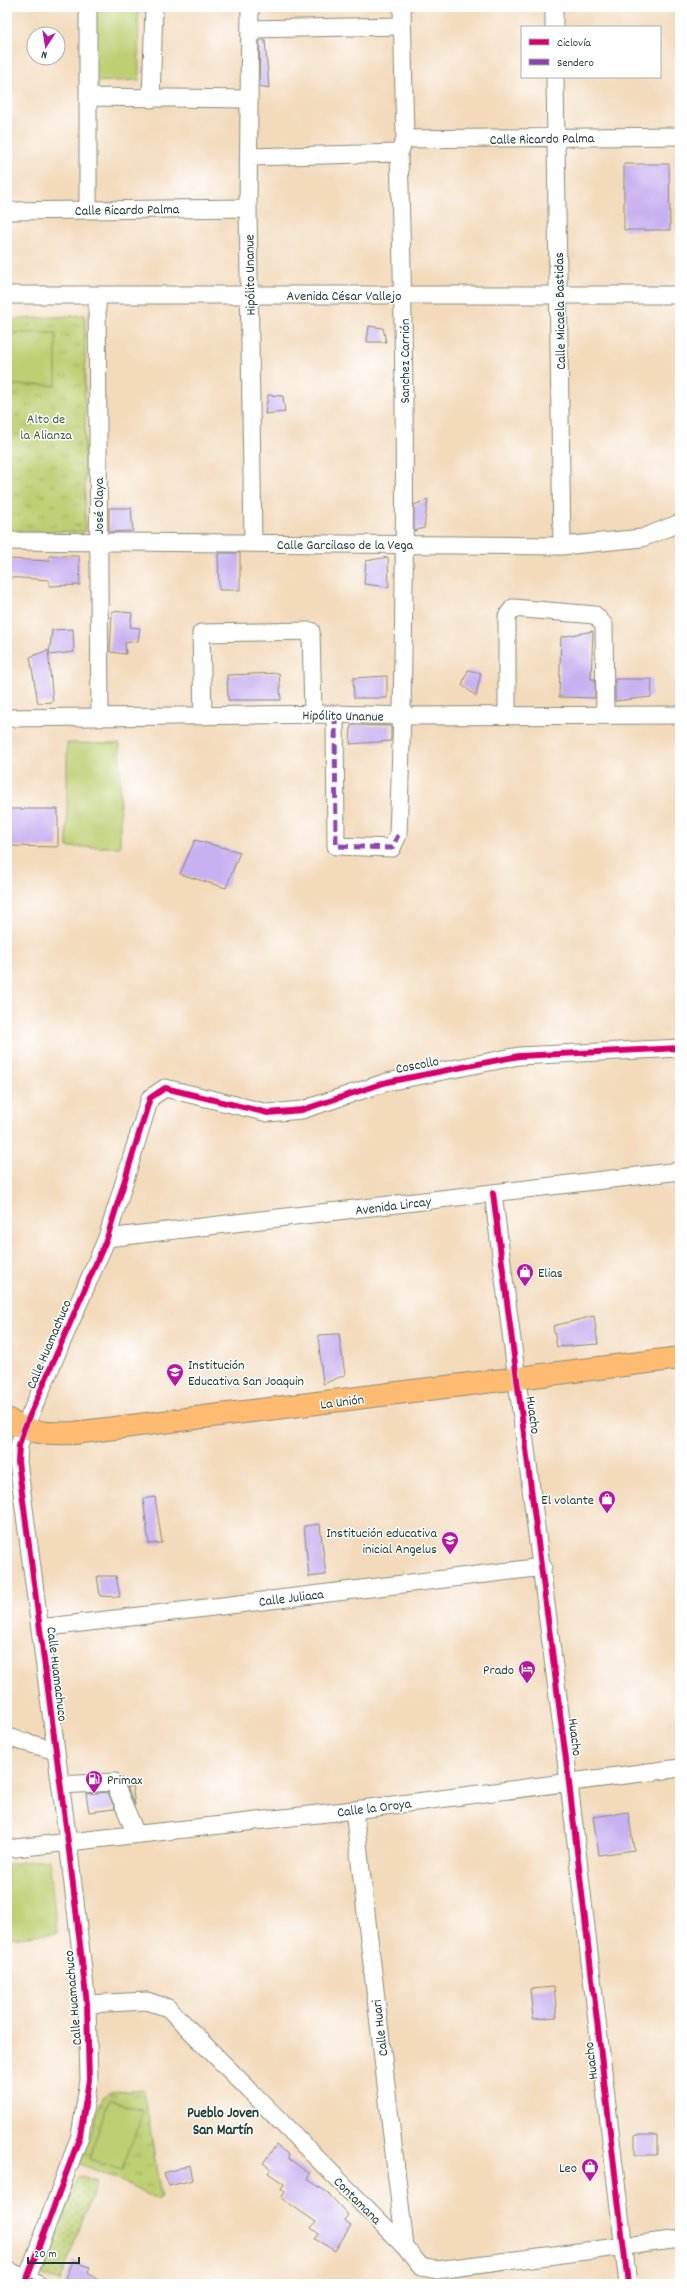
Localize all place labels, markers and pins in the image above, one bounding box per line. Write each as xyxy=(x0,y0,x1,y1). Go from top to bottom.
shop icon: Elias xyxy=(515,1262,535,1287)
place label: Elias xyxy=(538,1264,563,1284)
place label: Institución Educativa San Joaquin xyxy=(188,1356,304,1392)
school or university icon: Institución Educativa San Joaquin xyxy=(165,1362,185,1387)
shop icon: El volante xyxy=(597,1489,617,1514)
place label: El volante xyxy=(541,1491,594,1511)
place label: Institución educativa inicial Angelus xyxy=(326,1524,437,1560)
school or university icon: Institución educativa inicial Angelus xyxy=(440,1530,460,1555)
hotel icon: Prado xyxy=(517,1659,537,1684)
place label: Prado xyxy=(483,1661,514,1681)
fuel station icon: Primax xyxy=(84,1769,104,1794)
place label: Primax xyxy=(107,1771,143,1791)
shop icon: Leo xyxy=(580,2157,600,2182)
place label: Leo xyxy=(559,2159,577,2179)

